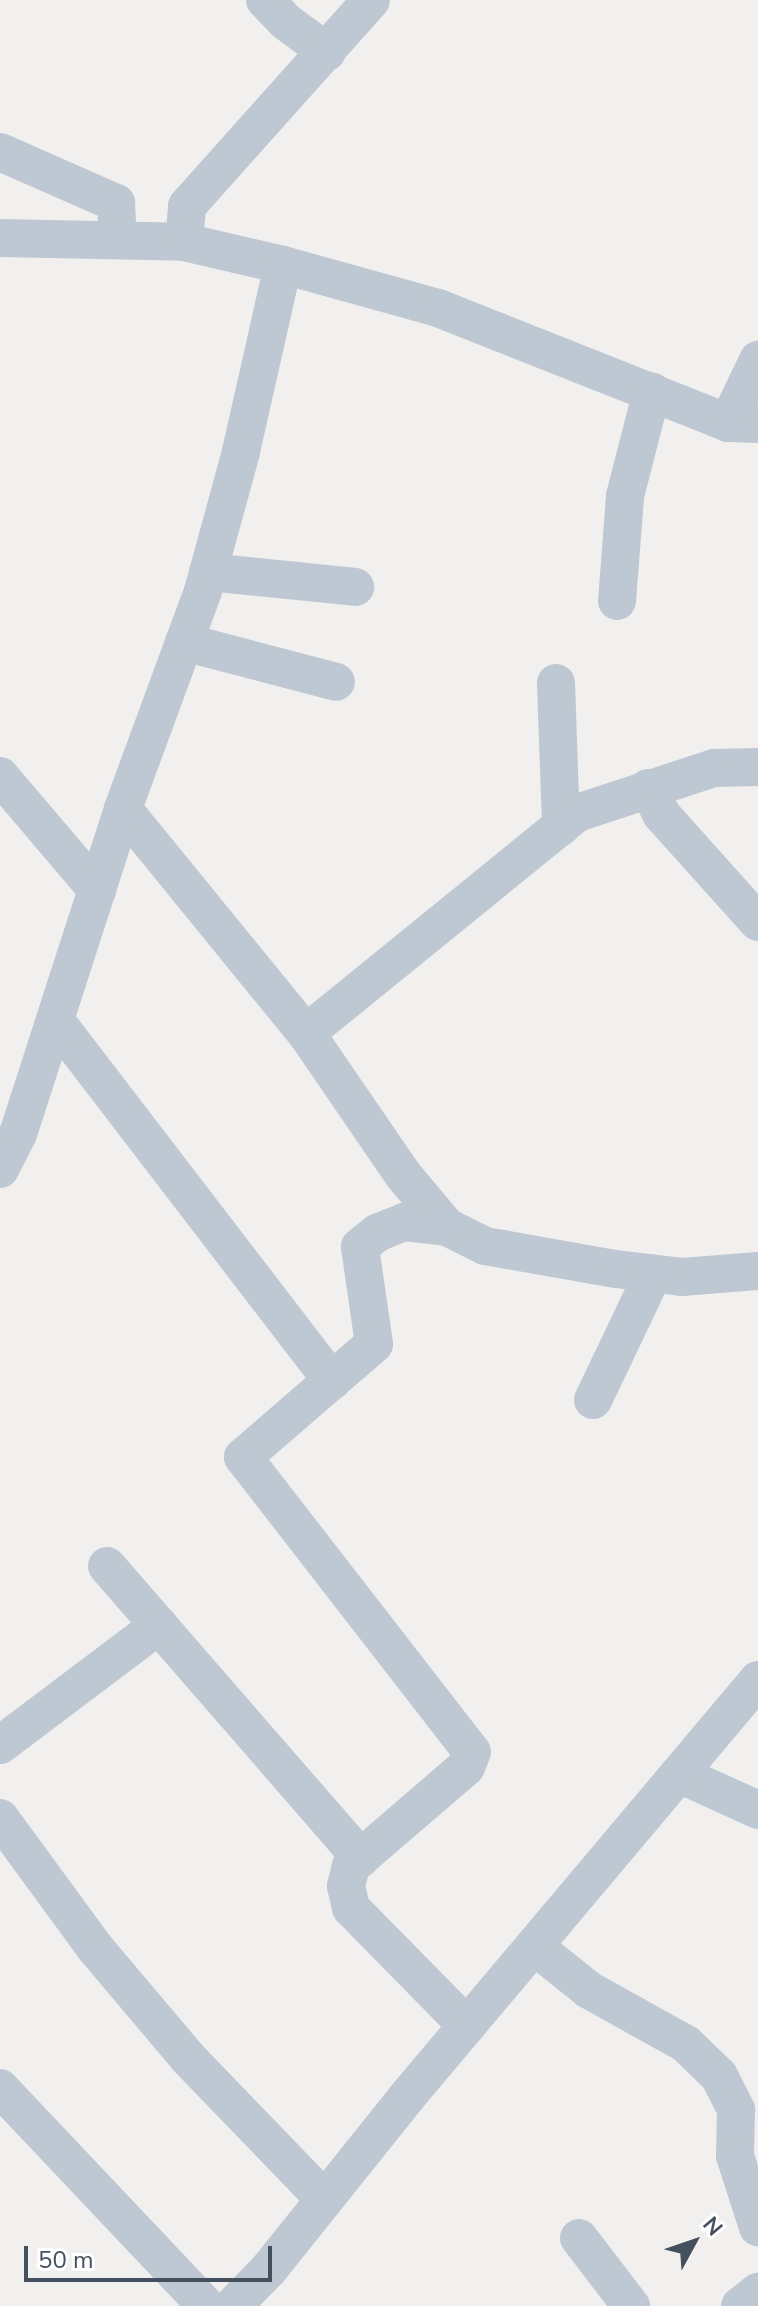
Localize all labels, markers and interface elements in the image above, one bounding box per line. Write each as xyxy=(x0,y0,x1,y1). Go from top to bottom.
north arrow xyxy=(654,2202,734,2282)
text: N xyxy=(696,2211,729,2243)
scale bar xyxy=(28,2230,276,2280)
text: 50 m xyxy=(38,2244,94,2276)

